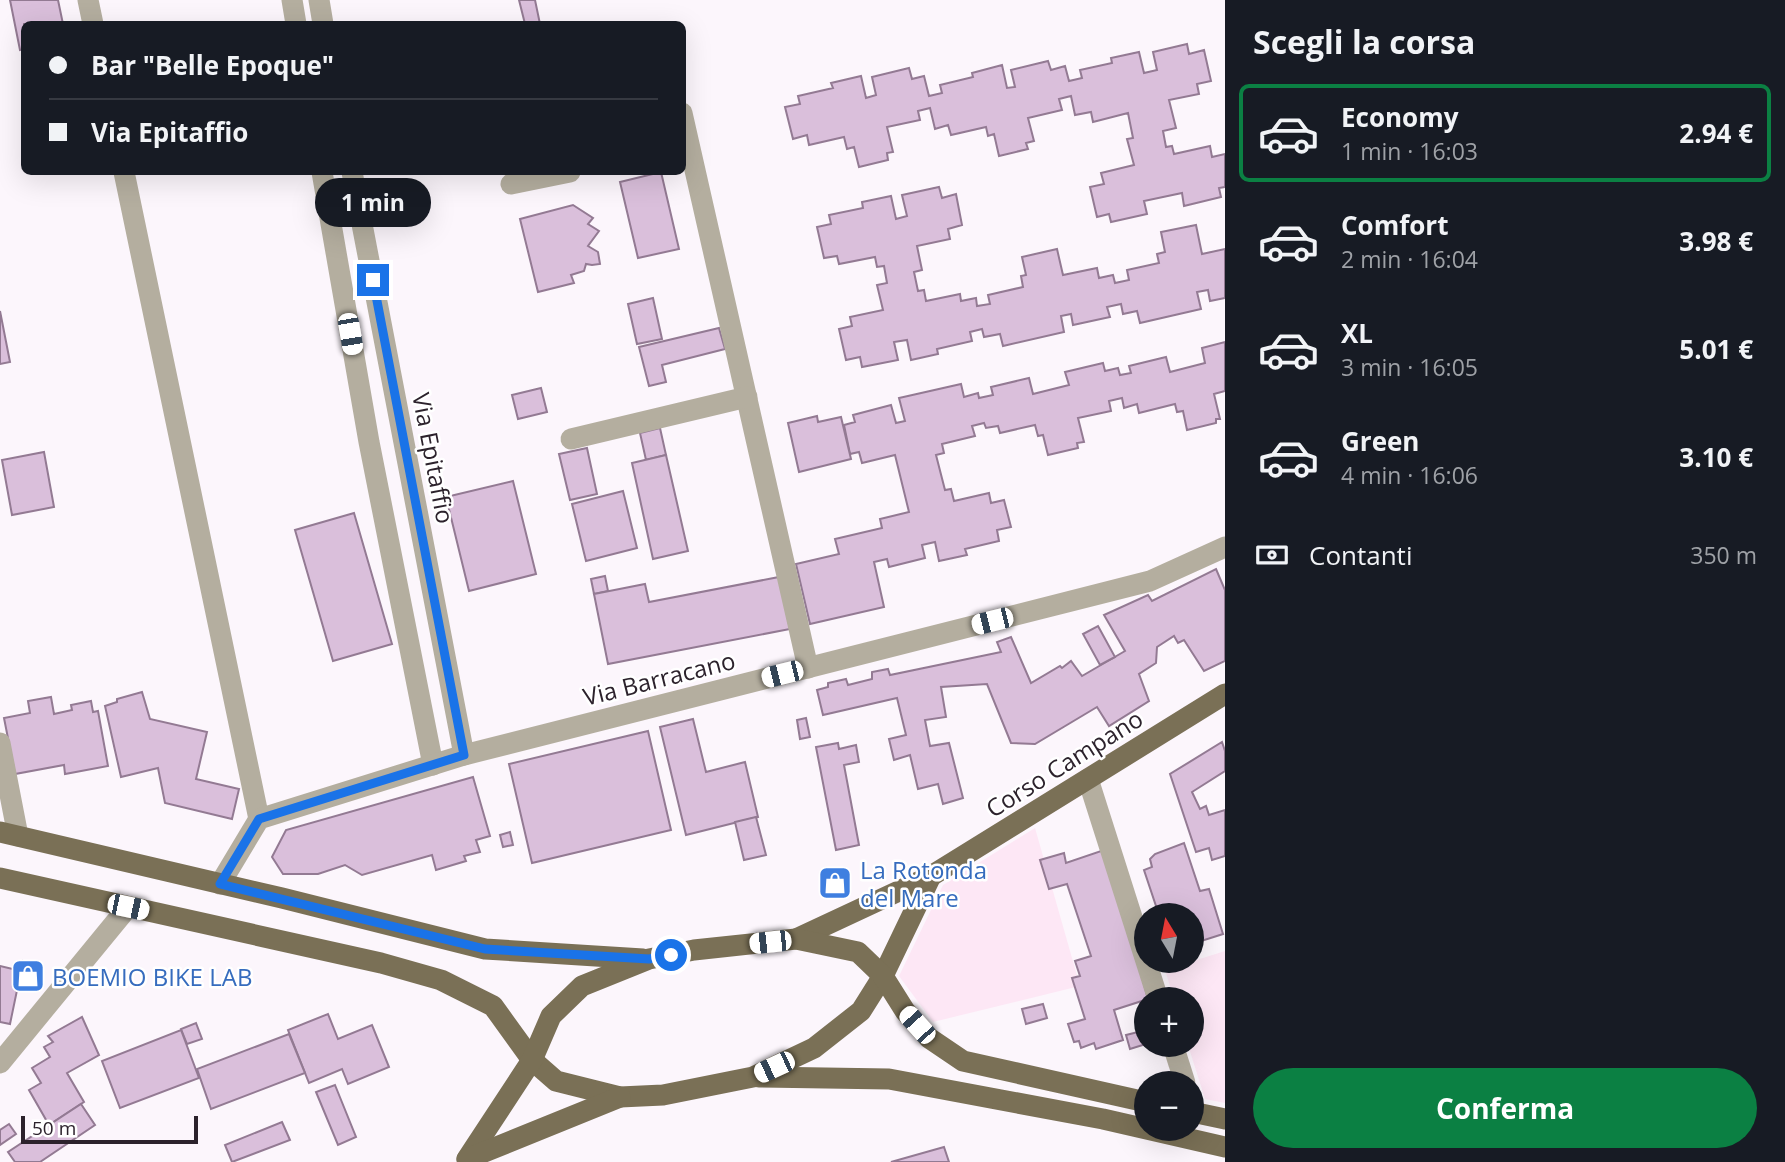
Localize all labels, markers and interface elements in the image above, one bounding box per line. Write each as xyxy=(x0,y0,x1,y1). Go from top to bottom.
text: Scegli la corsa xyxy=(1253,20,1475,63)
text: Bar "Belle Epoque" xyxy=(91,47,334,83)
text: Economy xyxy=(1341,99,1459,135)
icon: car xyxy=(1257,102,1320,165)
text: Via Epitaffio xyxy=(91,114,248,150)
text: 2.94 € xyxy=(1679,115,1753,151)
text: 1 min · 16:03 xyxy=(1341,135,1478,167)
callout: 1 min xyxy=(315,178,431,228)
text: 1 min xyxy=(341,186,405,218)
text: Comfort xyxy=(1341,207,1448,243)
icon: car xyxy=(1257,210,1320,273)
text: 3.98 € xyxy=(1679,223,1753,259)
text: 2 min · 16:04 xyxy=(1341,243,1478,275)
route end xyxy=(357,264,389,296)
car xyxy=(337,311,364,357)
text: XL xyxy=(1341,315,1373,351)
icon: car xyxy=(1257,318,1320,381)
text: 5.01 € xyxy=(1679,331,1753,367)
text: 3 min · 16:05 xyxy=(1341,351,1478,383)
street label: Via Epitaffio xyxy=(405,390,463,526)
text: Green xyxy=(1341,423,1419,459)
icon: car xyxy=(1257,426,1320,489)
text: 3.10 € xyxy=(1679,439,1753,475)
text: 4 min · 16:06 xyxy=(1341,459,1478,491)
icon: cash xyxy=(1253,536,1291,574)
text: Contanti xyxy=(1309,537,1412,573)
text: 350 m xyxy=(1690,539,1757,571)
car xyxy=(970,606,1015,636)
street label: Via Barracano xyxy=(579,643,739,713)
car xyxy=(760,659,805,689)
street label: Corso Campano xyxy=(979,701,1149,825)
place label: La Rotonda del Mare xyxy=(860,853,987,914)
shop icon: La Rotonda del Mare xyxy=(816,864,854,902)
car xyxy=(106,892,151,922)
north arrow xyxy=(1134,903,1204,973)
map controls xyxy=(1134,903,1204,1141)
car xyxy=(749,929,792,955)
route start xyxy=(655,939,687,971)
shop icon: BOEMIO BIKE LAB xyxy=(9,957,47,995)
place label: BOEMIO BIKE LAB xyxy=(52,960,252,993)
button: + xyxy=(1134,987,1204,1057)
car xyxy=(896,1002,939,1048)
car xyxy=(751,1049,798,1085)
button: Conferma xyxy=(1253,1068,1757,1148)
button: − xyxy=(1134,1071,1204,1141)
scale bar xyxy=(21,1113,198,1145)
text: 50 m xyxy=(32,1115,76,1141)

